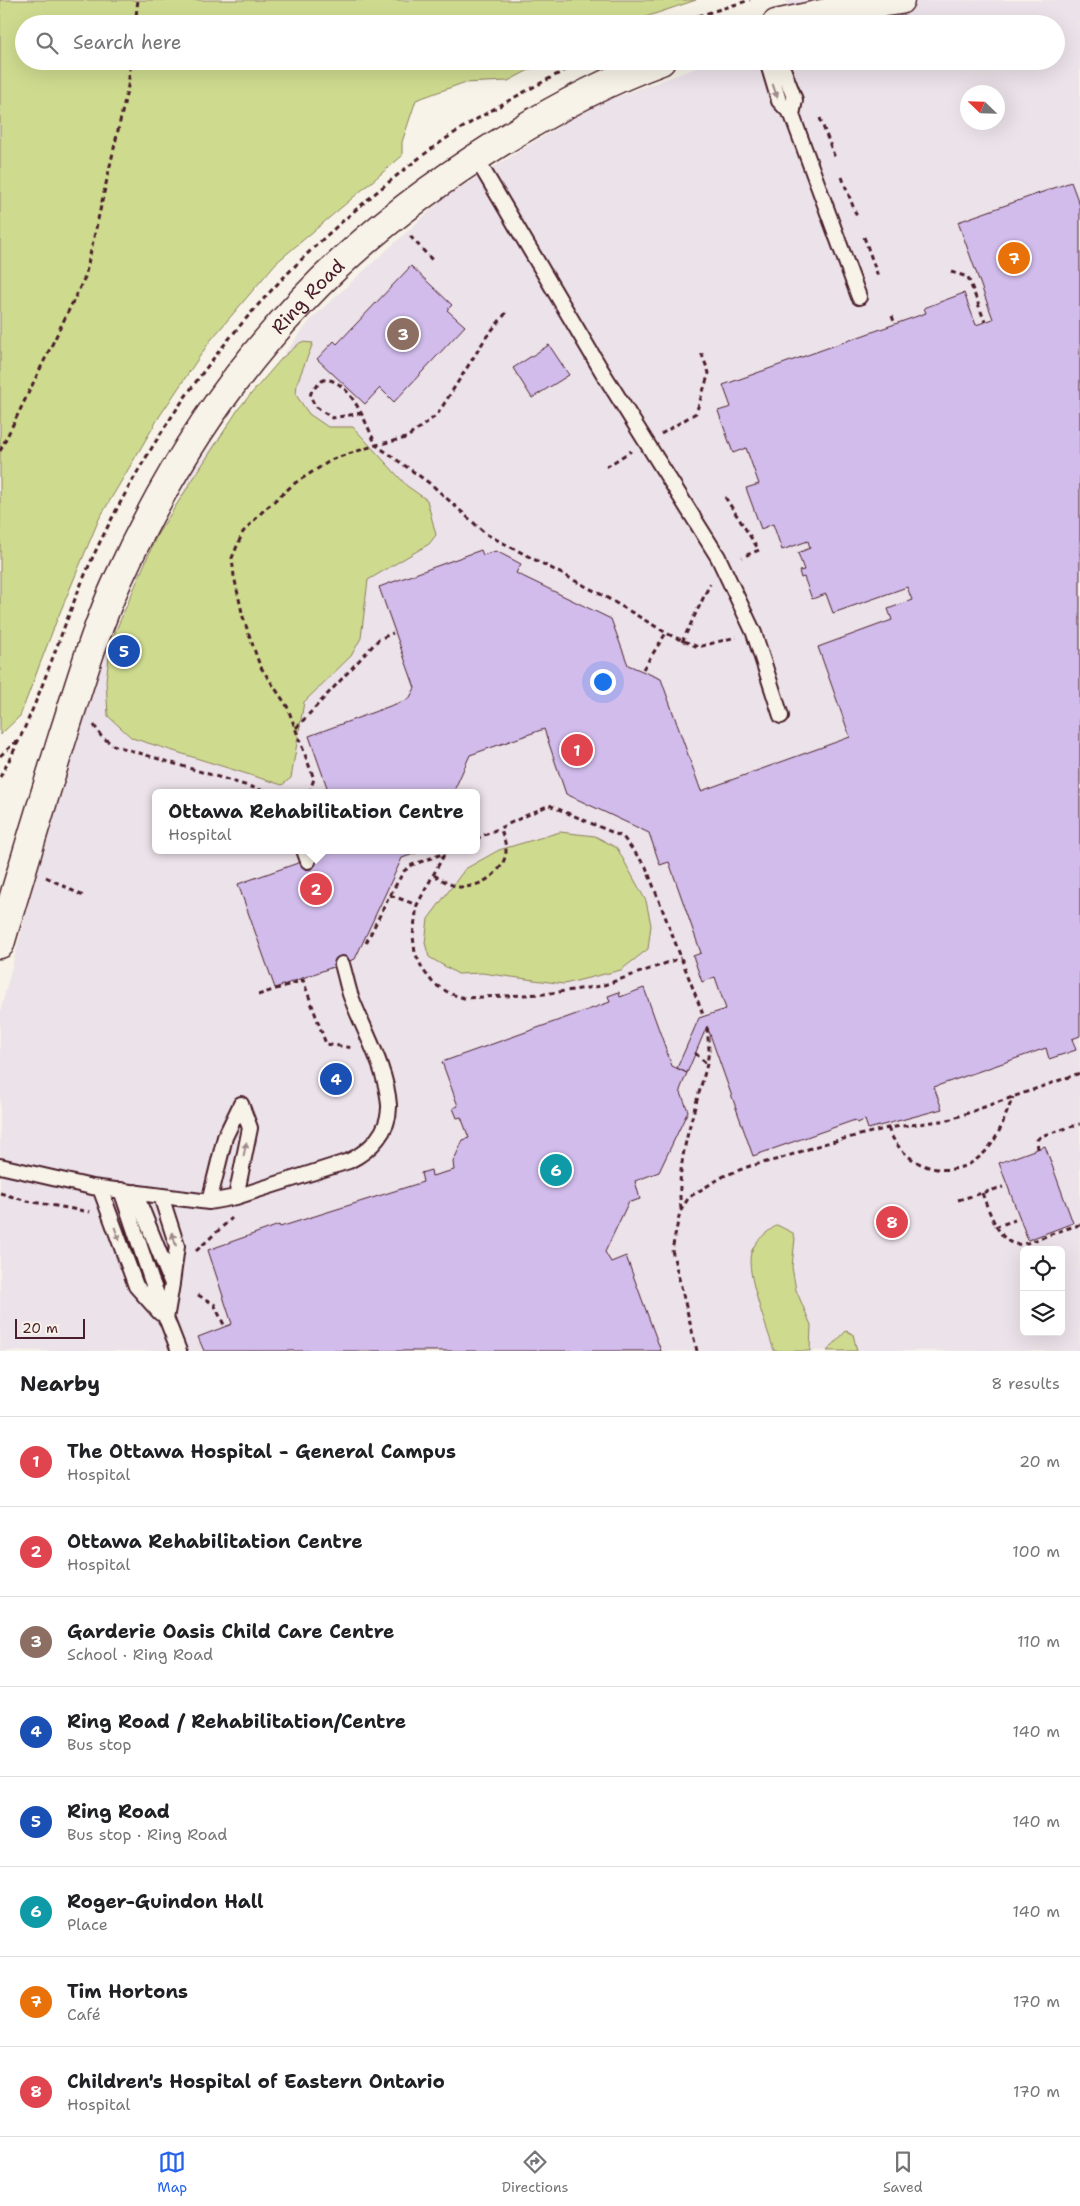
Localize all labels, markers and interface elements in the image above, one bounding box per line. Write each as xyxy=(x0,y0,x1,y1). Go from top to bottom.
search box xyxy=(15,15,1065,70)
icon: search xyxy=(33,29,61,57)
text: Search here xyxy=(73,30,182,55)
one-way arrow xyxy=(772,83,779,98)
north arrow xyxy=(960,85,1005,130)
pin: 7 xyxy=(998,239,1030,277)
street label: Ring Road xyxy=(265,253,350,339)
pin: 3 xyxy=(387,315,419,353)
pin: 5 xyxy=(108,632,140,670)
your location xyxy=(590,669,616,695)
pin: 1 xyxy=(561,731,593,769)
popup xyxy=(152,789,480,854)
text: Ottawa Rehabilitation Centre xyxy=(168,799,464,824)
text: Hospital xyxy=(168,824,231,845)
pin: 2 xyxy=(300,870,332,908)
pin: 4 xyxy=(320,1060,352,1098)
one-way arrow xyxy=(242,1140,250,1156)
pin: 6 xyxy=(540,1151,572,1189)
pin: 8 xyxy=(876,1203,908,1241)
one-way arrow xyxy=(114,1226,121,1241)
one-way arrow xyxy=(170,1231,178,1246)
map controls xyxy=(1020,1246,1065,1336)
button: locate xyxy=(1020,1246,1065,1291)
button: layers xyxy=(1020,1291,1065,1336)
scale bar xyxy=(15,1316,85,1339)
text: 20 m xyxy=(22,1319,58,1337)
text: Nearby xyxy=(20,1370,100,1398)
text: 8 results xyxy=(991,1373,1060,1394)
text: The Ottawa Hospital - General Campus xyxy=(67,1439,456,1464)
text: 1 xyxy=(32,1451,40,1472)
text: 20 m xyxy=(1019,1451,1060,1472)
text: Hospital xyxy=(67,1464,130,1485)
text: Ottawa Rehabilitation Centre xyxy=(67,1529,363,1554)
text: 2 xyxy=(30,1541,42,1562)
text: 100 m xyxy=(1012,1541,1060,1562)
text: Hospital xyxy=(67,1554,130,1575)
text: Garderie Oasis Child Care Centre xyxy=(67,1619,395,1644)
text: 3 xyxy=(30,1631,42,1652)
text: 110 m xyxy=(1017,1631,1060,1652)
text: School · Ring Road xyxy=(67,1644,213,1665)
text: Ring Road / Rehabilitation/Centre xyxy=(67,1709,406,1734)
text: 4 xyxy=(30,1721,42,1742)
text: 140 m xyxy=(1013,1721,1060,1742)
text: Bus stop xyxy=(67,1734,132,1755)
text: Ring Road xyxy=(67,1799,170,1824)
text: 5 xyxy=(31,1811,41,1832)
text: 140 m xyxy=(1013,1811,1060,1832)
text: Bus stop · Ring Road xyxy=(67,1824,227,1845)
text: Roger-Guindon Hall xyxy=(67,1889,264,1914)
text: 6 xyxy=(30,1901,42,1922)
text: 140 m xyxy=(1013,1901,1060,1922)
text: Place xyxy=(67,1914,108,1935)
text: Tim Hortons xyxy=(67,1979,188,2004)
text: 7 xyxy=(30,1991,42,2012)
text: 170 m xyxy=(1013,1991,1060,2012)
text: Café xyxy=(67,2004,101,2025)
text: Children's Hospital of Eastern Ontario xyxy=(67,2069,445,2094)
text: 8 xyxy=(30,2081,42,2102)
text: 170 m xyxy=(1013,2081,1060,2102)
text: Hospital xyxy=(67,2094,130,2115)
tab: Map xyxy=(157,2148,187,2196)
tab: Directions xyxy=(502,2148,569,2196)
tab: Saved xyxy=(883,2148,923,2196)

